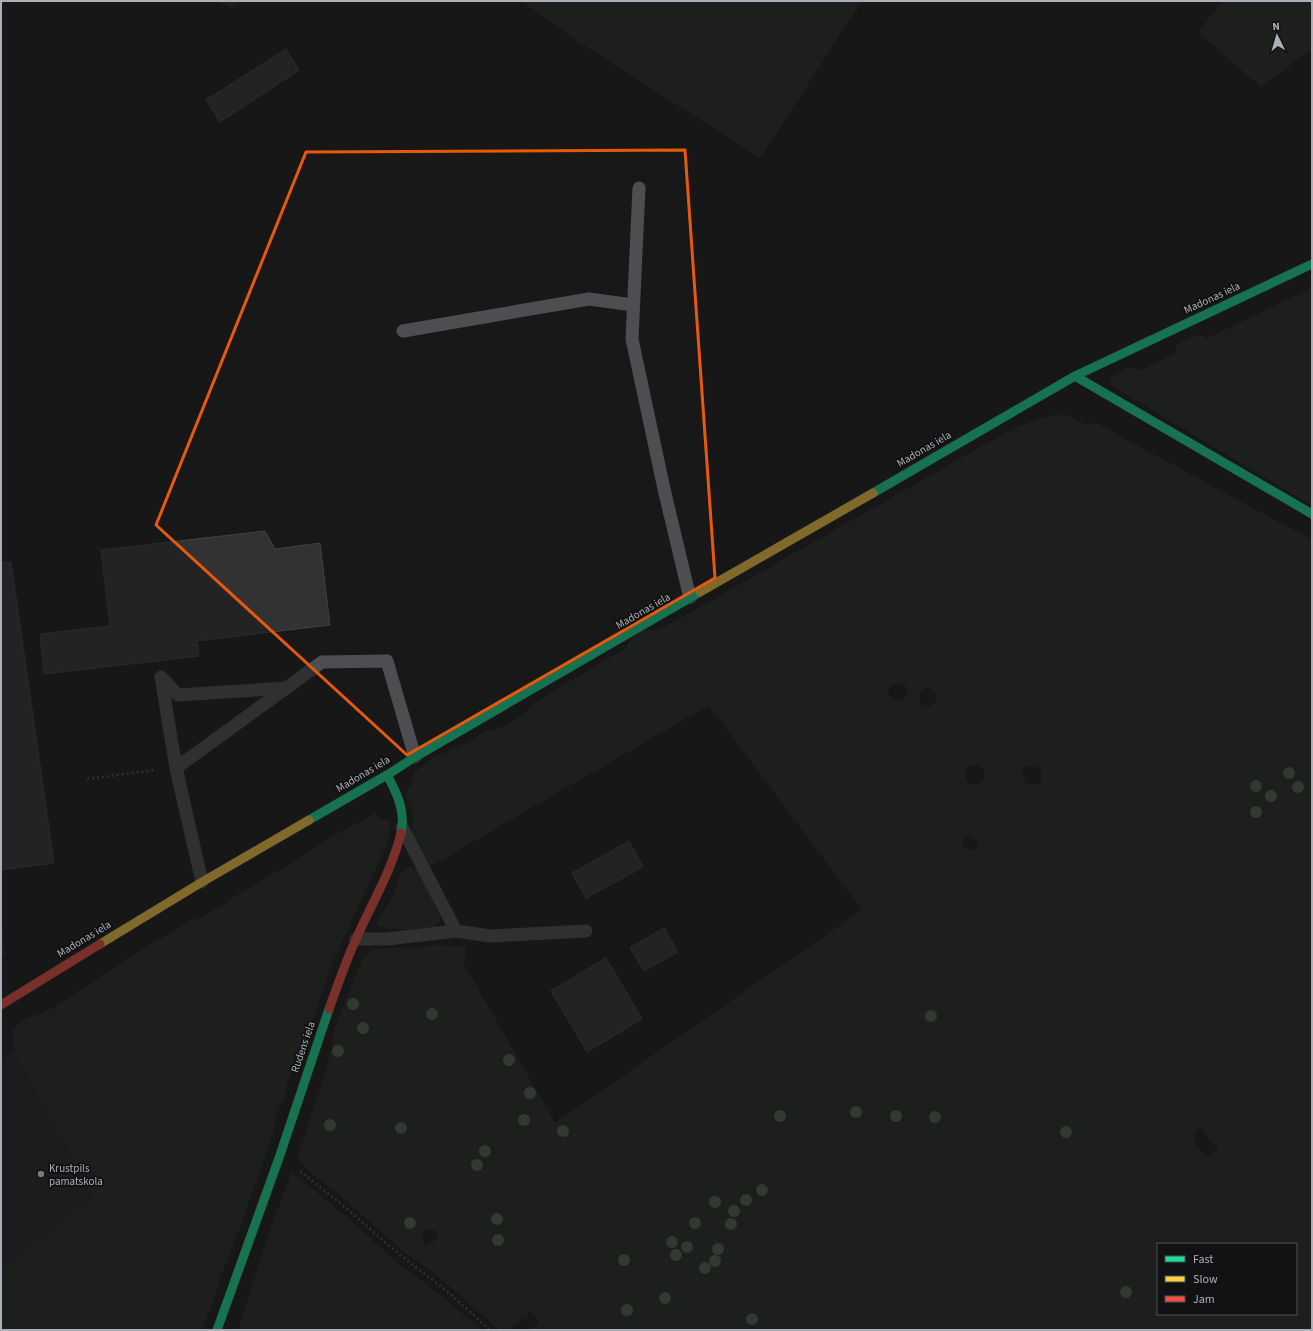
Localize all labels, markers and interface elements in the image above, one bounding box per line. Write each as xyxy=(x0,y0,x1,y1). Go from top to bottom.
north arrow xyxy=(1257,16,1297,56)
text: N xyxy=(1272,19,1280,34)
street label: Madonas iela xyxy=(1181,278,1243,318)
street label: Madonas iela xyxy=(894,427,954,471)
street label: Madonas iela xyxy=(613,589,673,633)
street label: Madonas iela xyxy=(333,752,393,796)
street label: Madonas iela xyxy=(54,917,114,961)
street label: Rudens iela xyxy=(287,1019,319,1075)
place label: Krustpils pamatskola xyxy=(49,1161,103,1189)
marker: Krustpils pamatskola xyxy=(36,1169,46,1179)
legend xyxy=(1157,1243,1297,1315)
text: Fast xyxy=(1193,1251,1213,1268)
text: Slow xyxy=(1193,1271,1218,1288)
text: Jam xyxy=(1193,1291,1215,1308)

